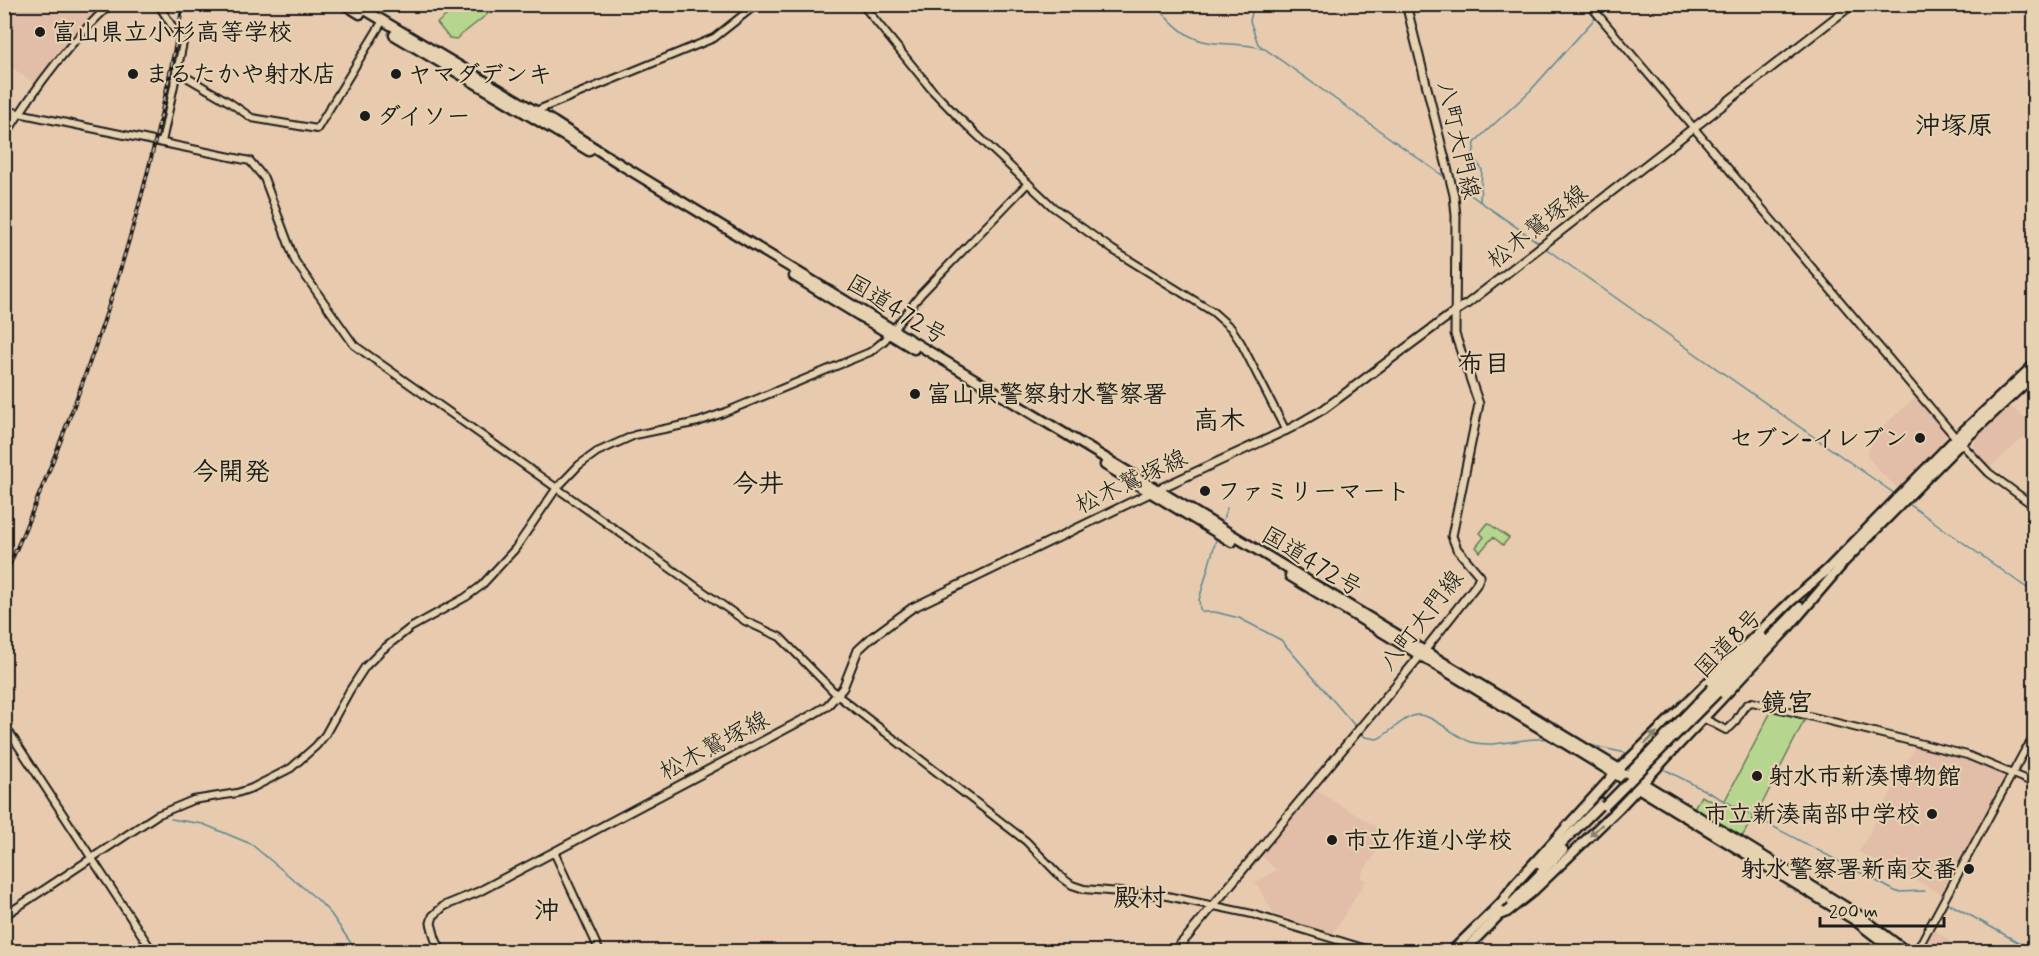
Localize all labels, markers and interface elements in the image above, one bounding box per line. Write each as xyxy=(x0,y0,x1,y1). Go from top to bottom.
place label: 富山県立小杉高等学校 xyxy=(52,18,292,49)
marker: 富山県立小杉高等学校 xyxy=(33,25,47,39)
place label: まるたかや射水店 xyxy=(145,60,337,91)
place label: ヤマダデンキ xyxy=(408,60,552,91)
marker: まるたかや射水店 xyxy=(126,67,140,81)
marker: ヤマダデンキ xyxy=(389,67,403,81)
street label: 八町大門線 xyxy=(1429,78,1486,202)
place label: ダイソー xyxy=(377,102,471,133)
marker: ダイソー xyxy=(358,109,372,123)
district label: 沖塚原 xyxy=(1915,110,1993,144)
street label: 松木鷲塚線 xyxy=(1481,178,1595,276)
street label: 国道472号 xyxy=(840,268,952,353)
district label: 布目 xyxy=(1458,348,1510,382)
place label: 富山県警察射水警察署 xyxy=(927,380,1167,411)
marker: 富山県警察射水警察署 xyxy=(908,387,922,401)
district label: 高木 xyxy=(1193,405,1245,439)
place label: セブン-イレブン xyxy=(1729,424,1908,455)
marker: セブン-イレブン xyxy=(1913,431,1927,445)
street label: 松木鷲塚線 xyxy=(1071,443,1193,522)
district label: 今開発 xyxy=(192,456,270,490)
district label: 今井 xyxy=(732,468,784,502)
place label: ファミリーマート xyxy=(1217,477,1410,508)
marker: ファミリーマート xyxy=(1198,484,1212,498)
street label: 国道472号 xyxy=(1255,520,1367,605)
street label: 八町大門線 xyxy=(1373,564,1471,678)
street label: 国道8号 xyxy=(1688,603,1770,686)
district label: 鏡宮 xyxy=(1761,687,1813,721)
street label: 松木鷲塚線 xyxy=(654,704,775,788)
one-way arrow xyxy=(1644,731,1658,745)
place label: 射水市新湊博物館 xyxy=(1769,762,1961,793)
marker: 射水市新湊博物館 xyxy=(1750,769,1764,783)
place label: 市立新湊南部中学校 xyxy=(1704,800,1920,831)
marker: 市立新湊南部中学校 xyxy=(1925,807,1939,821)
one-way arrow xyxy=(1589,823,1604,837)
place label: 市立作道小学校 xyxy=(1344,826,1512,857)
marker: 市立作道小学校 xyxy=(1325,833,1339,847)
place label: 射水警察署新南交番 xyxy=(1741,855,1957,886)
marker: 射水警察署新南交番 xyxy=(1962,862,1976,876)
district label: 殿村 xyxy=(1114,882,1166,916)
scale bar xyxy=(1820,890,1944,928)
district label: 沖 xyxy=(534,895,560,929)
text: 200 m xyxy=(1829,900,1878,924)

